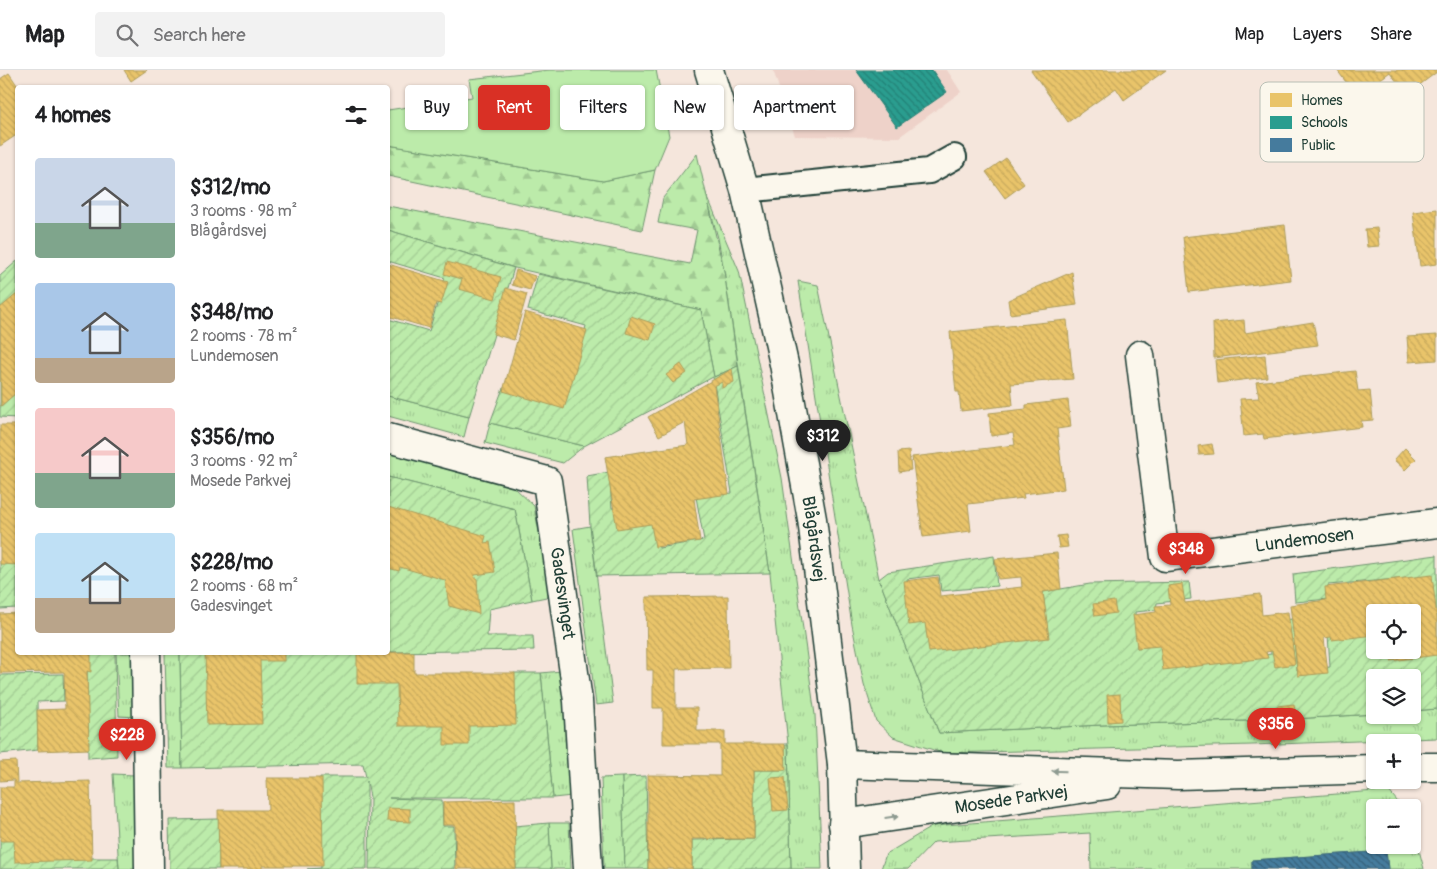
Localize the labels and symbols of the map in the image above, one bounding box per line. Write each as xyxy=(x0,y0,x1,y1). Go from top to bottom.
legend xyxy=(1260,82,1424,162)
text: Homes xyxy=(1301,92,1343,109)
text: Schools xyxy=(1301,114,1348,131)
text: Public xyxy=(1301,137,1336,154)
pin: $312 xyxy=(793,420,853,462)
street label: Blågårdsvej xyxy=(796,494,831,583)
street label: Lundemosen xyxy=(1254,522,1355,558)
pin: $348 xyxy=(1156,532,1216,575)
street label: Gadesvinget xyxy=(544,546,580,642)
pin: $356 xyxy=(1246,708,1306,750)
pin: $228 xyxy=(97,718,157,761)
one-way arrow xyxy=(1051,767,1067,775)
street label: Mosede Parkvej xyxy=(953,780,1069,819)
one-way arrow xyxy=(884,813,900,821)

